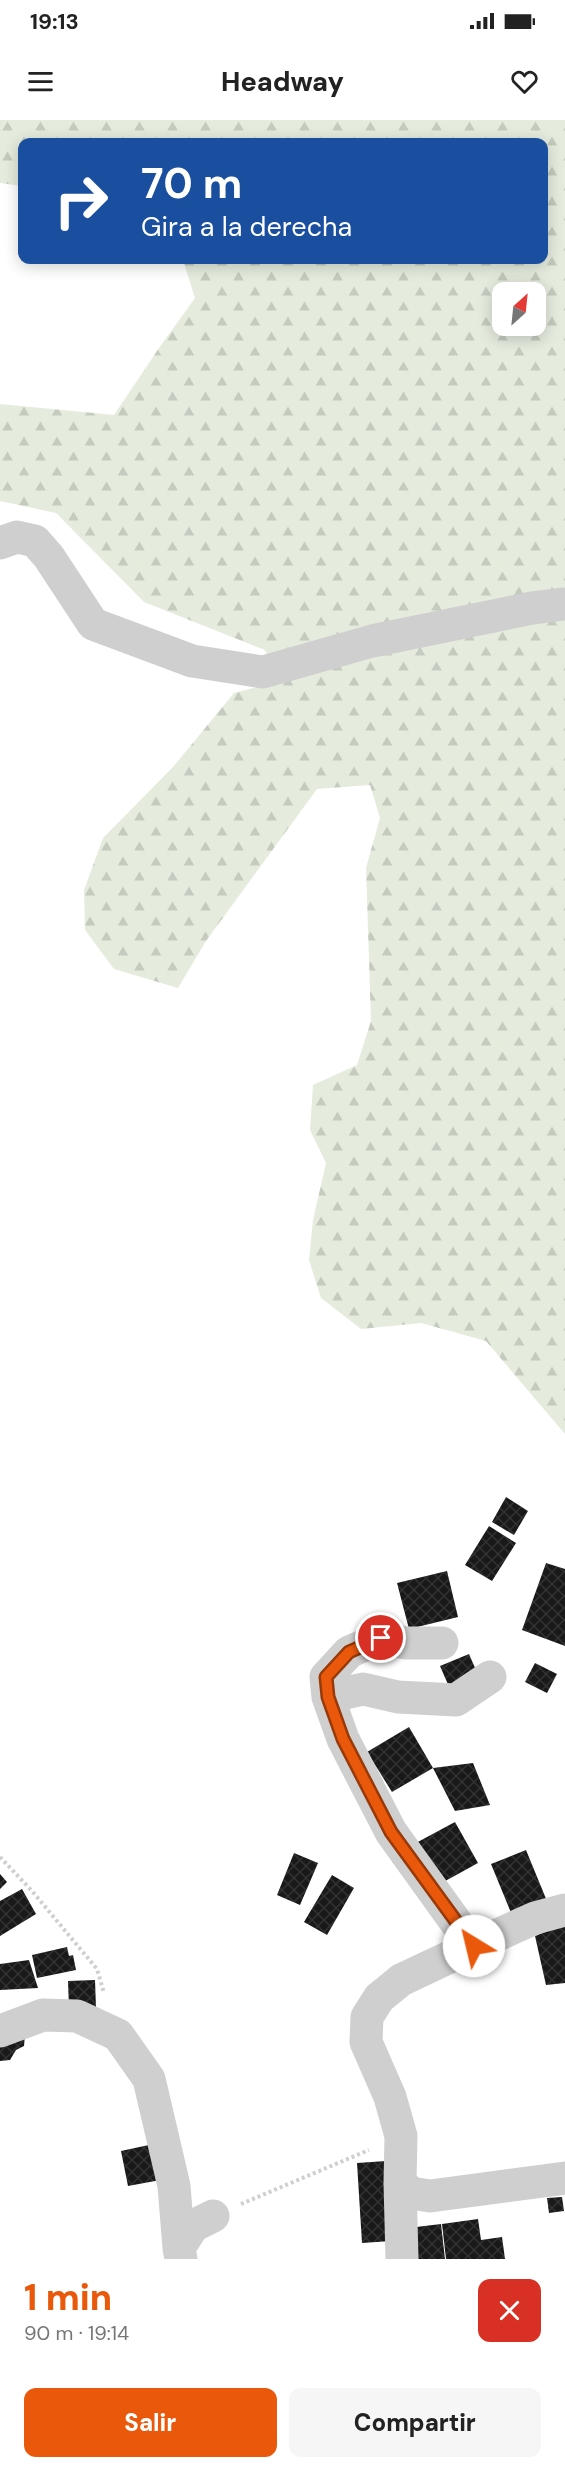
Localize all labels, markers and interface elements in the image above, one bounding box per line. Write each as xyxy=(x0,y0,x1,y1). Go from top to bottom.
text: 19:13 xyxy=(30,7,79,36)
text: Headway xyxy=(221,64,344,99)
icon: menu xyxy=(24,65,57,98)
icon: heart xyxy=(508,65,541,98)
text: 70 m xyxy=(141,156,242,211)
icon: right xyxy=(42,162,120,240)
text: Gira a la derecha xyxy=(141,209,352,244)
north arrow xyxy=(492,282,546,336)
map controls xyxy=(492,282,546,336)
pin xyxy=(355,1612,406,1663)
icon: arrive xyxy=(364,1621,397,1654)
position arrow xyxy=(442,1914,506,1978)
text: 1 min xyxy=(24,2274,112,2321)
button: close xyxy=(478,2279,541,2342)
text: 90 m · 19:14 xyxy=(24,2320,129,2346)
button: Salir xyxy=(24,2388,277,2457)
button: Compartir xyxy=(289,2388,541,2457)

